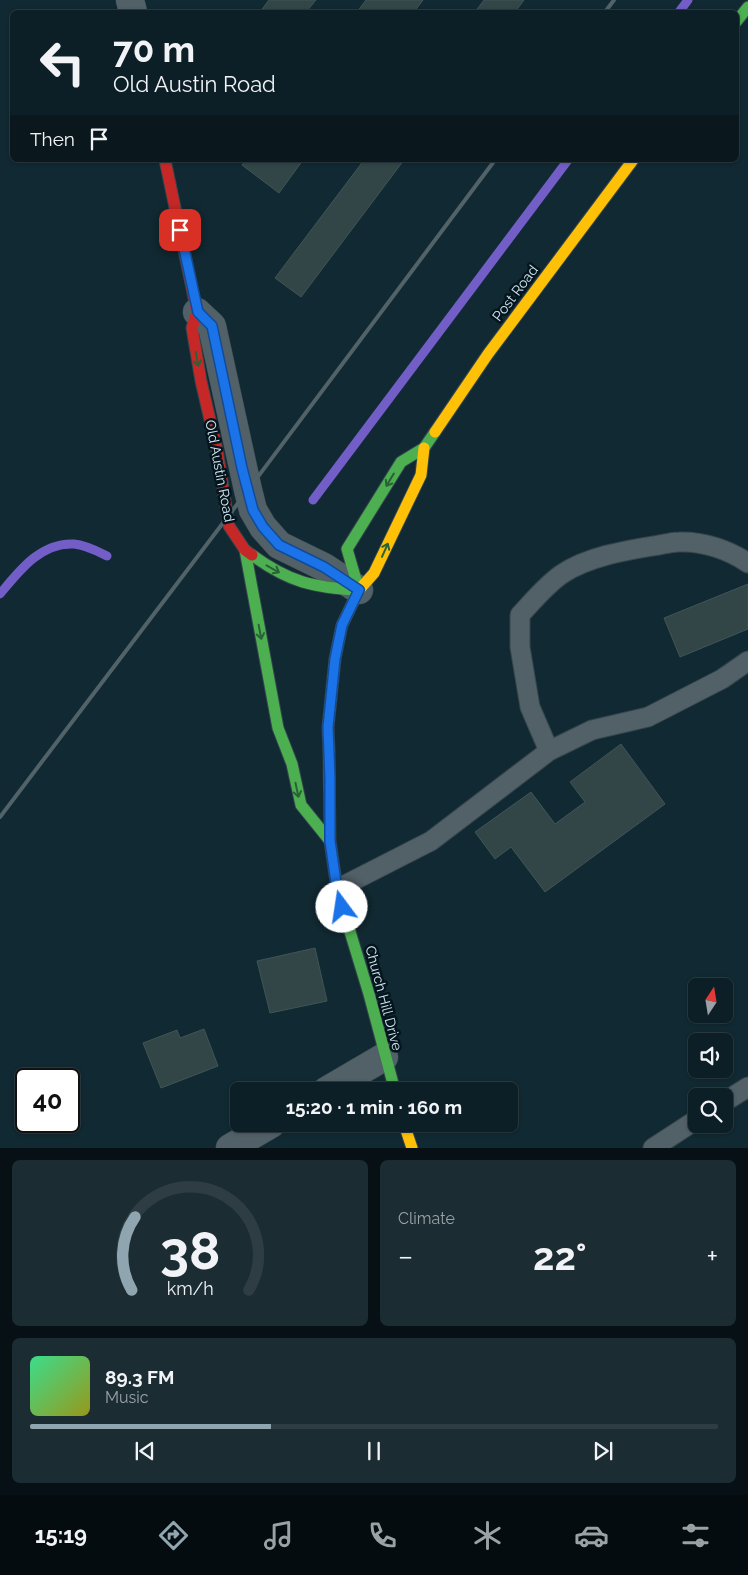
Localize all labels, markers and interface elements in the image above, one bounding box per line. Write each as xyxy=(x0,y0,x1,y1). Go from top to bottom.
text: 70 m xyxy=(113,29,195,70)
icon: left xyxy=(30,30,95,95)
text: Old Austin Road xyxy=(113,71,276,97)
icon: arrive xyxy=(85,125,113,153)
text: Then xyxy=(30,128,75,150)
pin xyxy=(159,209,201,251)
icon: arrive xyxy=(166,216,194,244)
street label: Post Road xyxy=(489,262,541,324)
one-way arrow xyxy=(193,351,203,367)
street label: Old Austin Road xyxy=(202,419,238,523)
one-way arrow xyxy=(384,473,394,487)
one-way arrow xyxy=(380,543,390,558)
one-way arrow xyxy=(265,565,280,575)
one-way arrow xyxy=(256,624,266,640)
one-way arrow xyxy=(293,781,302,797)
position arrow xyxy=(315,880,367,932)
street label: Church Hill Drive xyxy=(362,944,406,1052)
north arrow xyxy=(688,978,732,1022)
map controls xyxy=(688,978,733,1133)
button: sound xyxy=(688,1033,733,1078)
speed limit sign: 40 xyxy=(15,1068,80,1133)
button: search xyxy=(688,1088,733,1133)
text: 15:20 · 1 min · 160 m xyxy=(286,1096,462,1118)
text: Climate xyxy=(398,1209,455,1228)
text: 38 xyxy=(160,1220,220,1281)
text: 22° xyxy=(533,1234,586,1279)
text: − xyxy=(398,1240,413,1273)
text: + xyxy=(706,1240,718,1273)
text: km/h xyxy=(166,1278,214,1299)
text: 89.3 FM xyxy=(105,1366,174,1388)
text: Music xyxy=(105,1388,149,1407)
icon: previous xyxy=(131,1437,159,1465)
icon: pause xyxy=(360,1437,388,1465)
icon: next xyxy=(589,1437,617,1465)
icon: directions xyxy=(156,1518,191,1553)
icon: music xyxy=(261,1518,296,1553)
icon: phone xyxy=(365,1518,400,1553)
icon: climate xyxy=(470,1518,505,1553)
icon: car xyxy=(574,1518,609,1553)
icon: filters xyxy=(678,1518,713,1553)
text: 15:19 xyxy=(35,1522,87,1548)

